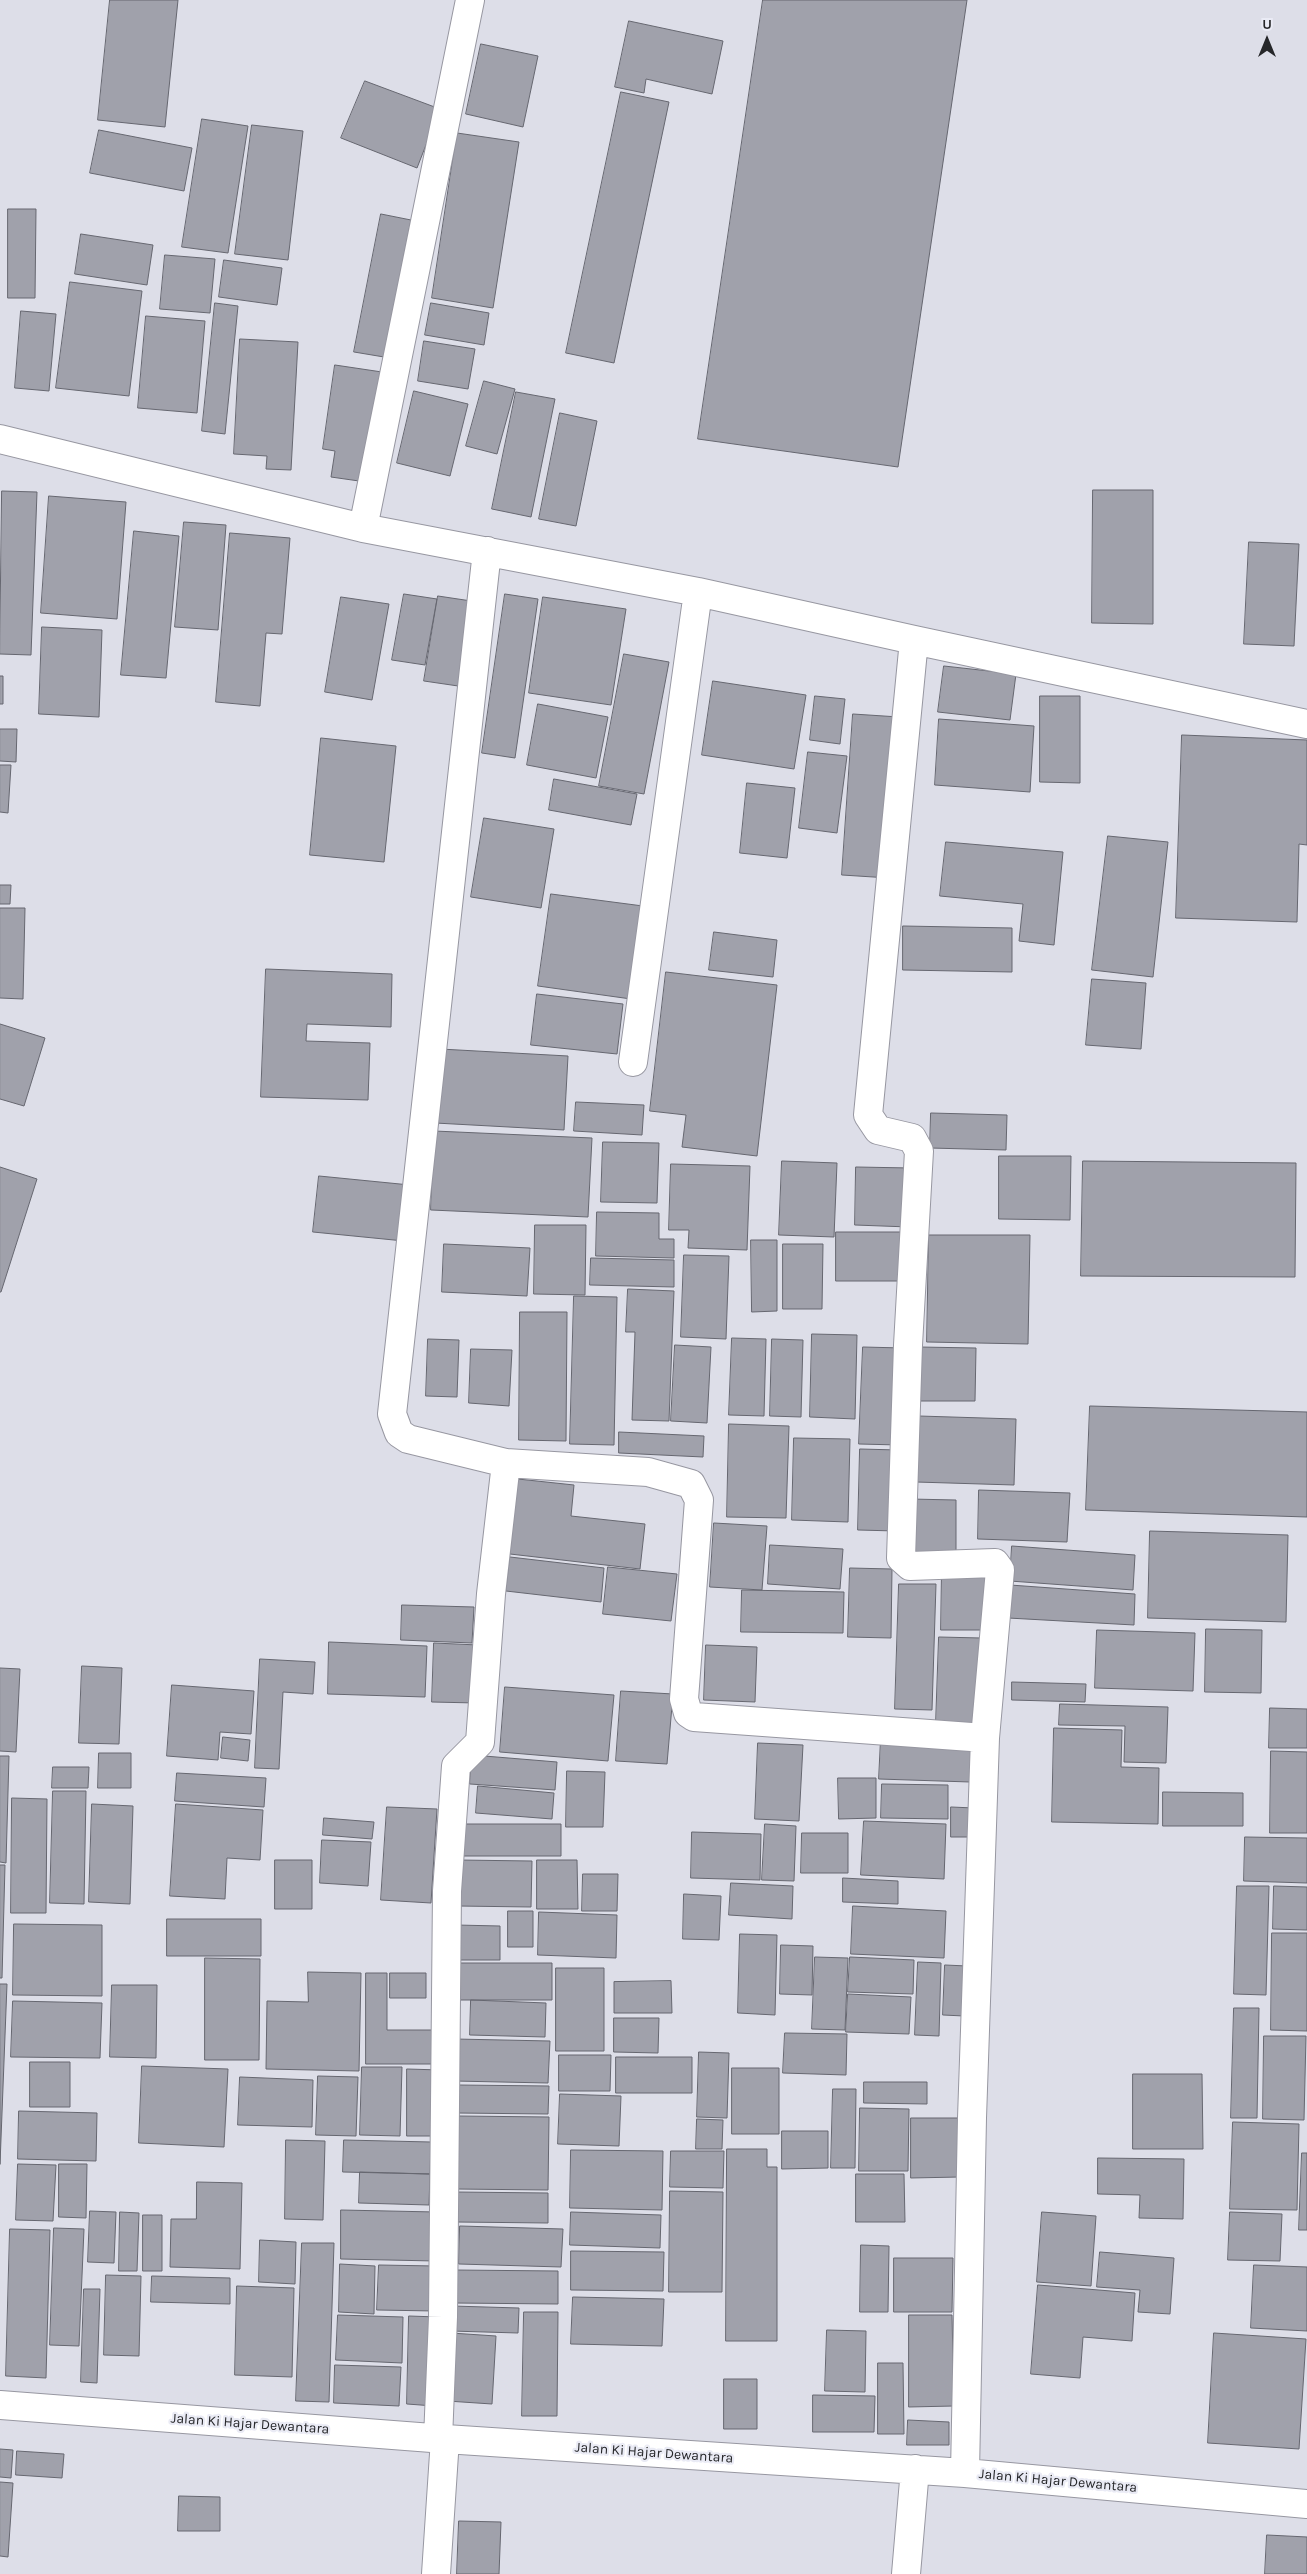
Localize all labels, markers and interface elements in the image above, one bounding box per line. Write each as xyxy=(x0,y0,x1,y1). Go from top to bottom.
north arrow xyxy=(1242,15,1292,65)
text: U xyxy=(1262,16,1272,33)
street label: Jalan Ki Hajar Dewantara xyxy=(170,2410,330,2438)
street label: Jalan Ki Hajar Dewantara xyxy=(574,2439,734,2467)
street label: Jalan Ki Hajar Dewantara xyxy=(978,2466,1138,2496)

